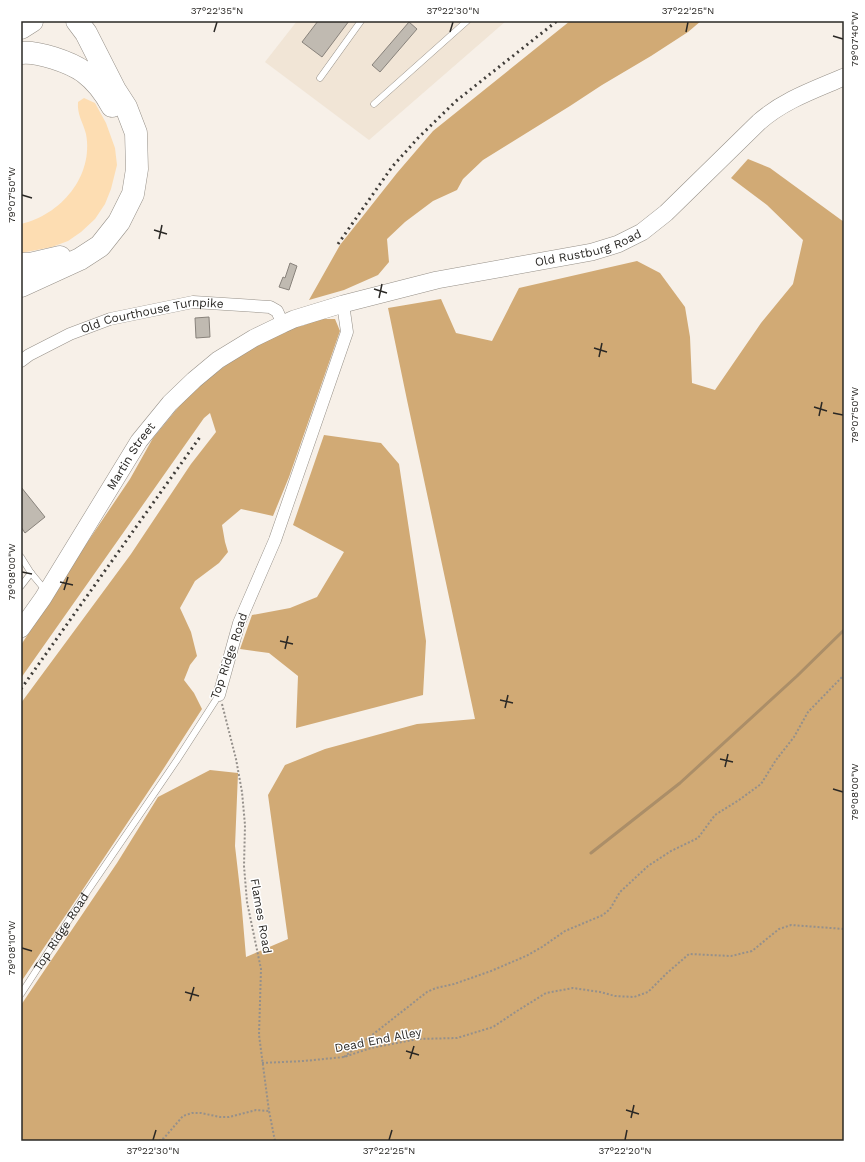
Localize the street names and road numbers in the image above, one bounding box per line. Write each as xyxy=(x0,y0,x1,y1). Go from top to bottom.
street label: Old Rustburg Road xyxy=(534,227,644,269)
street label: Old Courthouse Turnpike xyxy=(79,295,224,336)
street label: Martin Street xyxy=(104,420,158,492)
street label: Top Ridge Road xyxy=(208,611,250,701)
street label: Flames Road xyxy=(248,877,274,955)
street label: Top Ridge Road xyxy=(31,890,92,974)
street label: Dead End Alley xyxy=(333,1025,423,1055)

